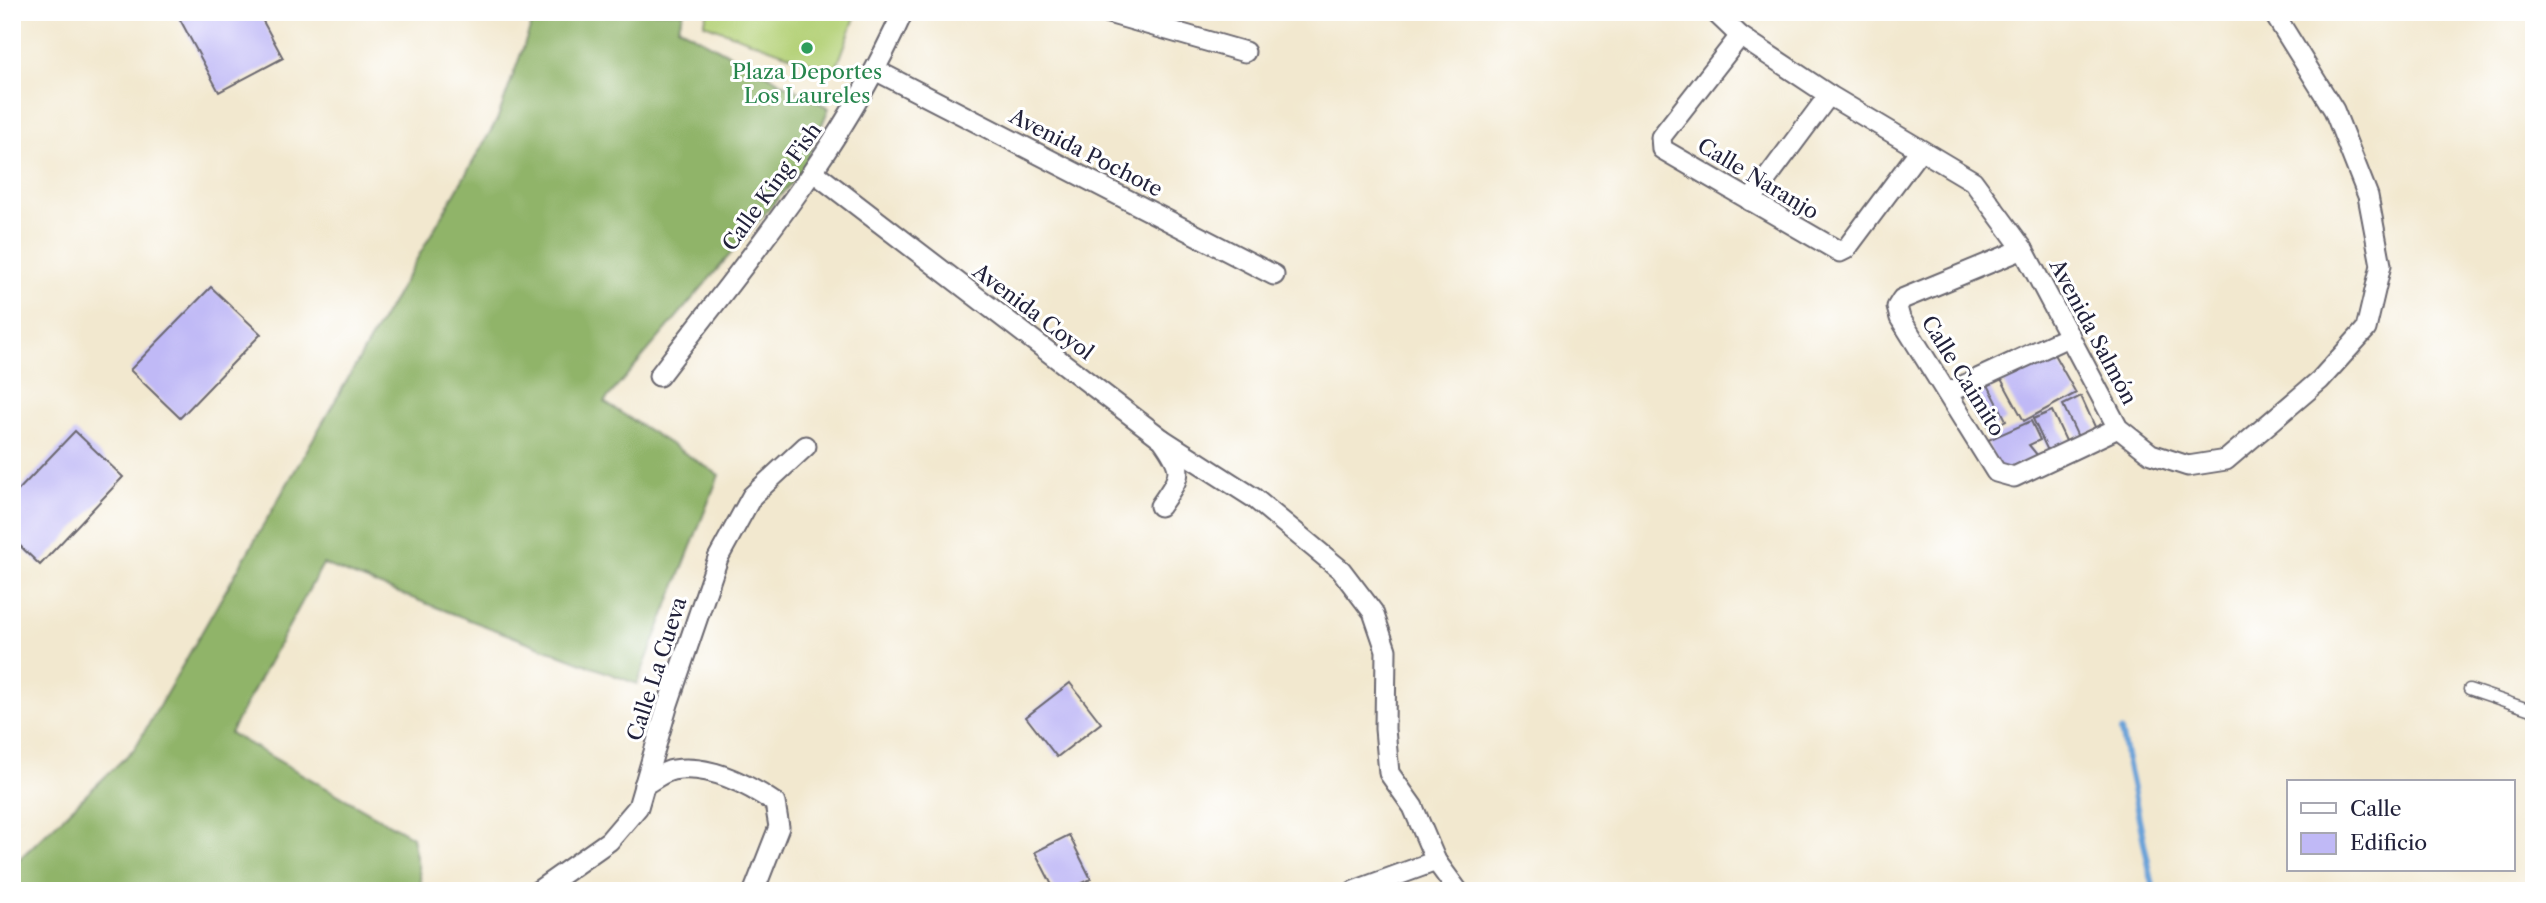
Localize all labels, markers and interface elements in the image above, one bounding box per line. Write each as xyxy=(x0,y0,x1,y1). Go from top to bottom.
marker: Plaza Deportes Los Laureles xyxy=(799,40,815,56)
place label: Plaza Deportes Los Laureles xyxy=(732,59,882,108)
street label: Avenida Pochote xyxy=(1005,103,1167,202)
street label: Calle King Fish xyxy=(717,118,826,256)
street label: Calle Naranjo xyxy=(1693,133,1823,225)
street label: Avenida Salmón xyxy=(2044,254,2142,409)
street label: Avenida Coyol xyxy=(967,258,1098,365)
street label: Calle Caimito xyxy=(1917,311,2010,440)
street label: Calle La Cueva xyxy=(622,593,692,744)
legend xyxy=(2287,780,2514,872)
text: Calle xyxy=(2350,796,2402,821)
text: Edificio xyxy=(2350,830,2427,855)

